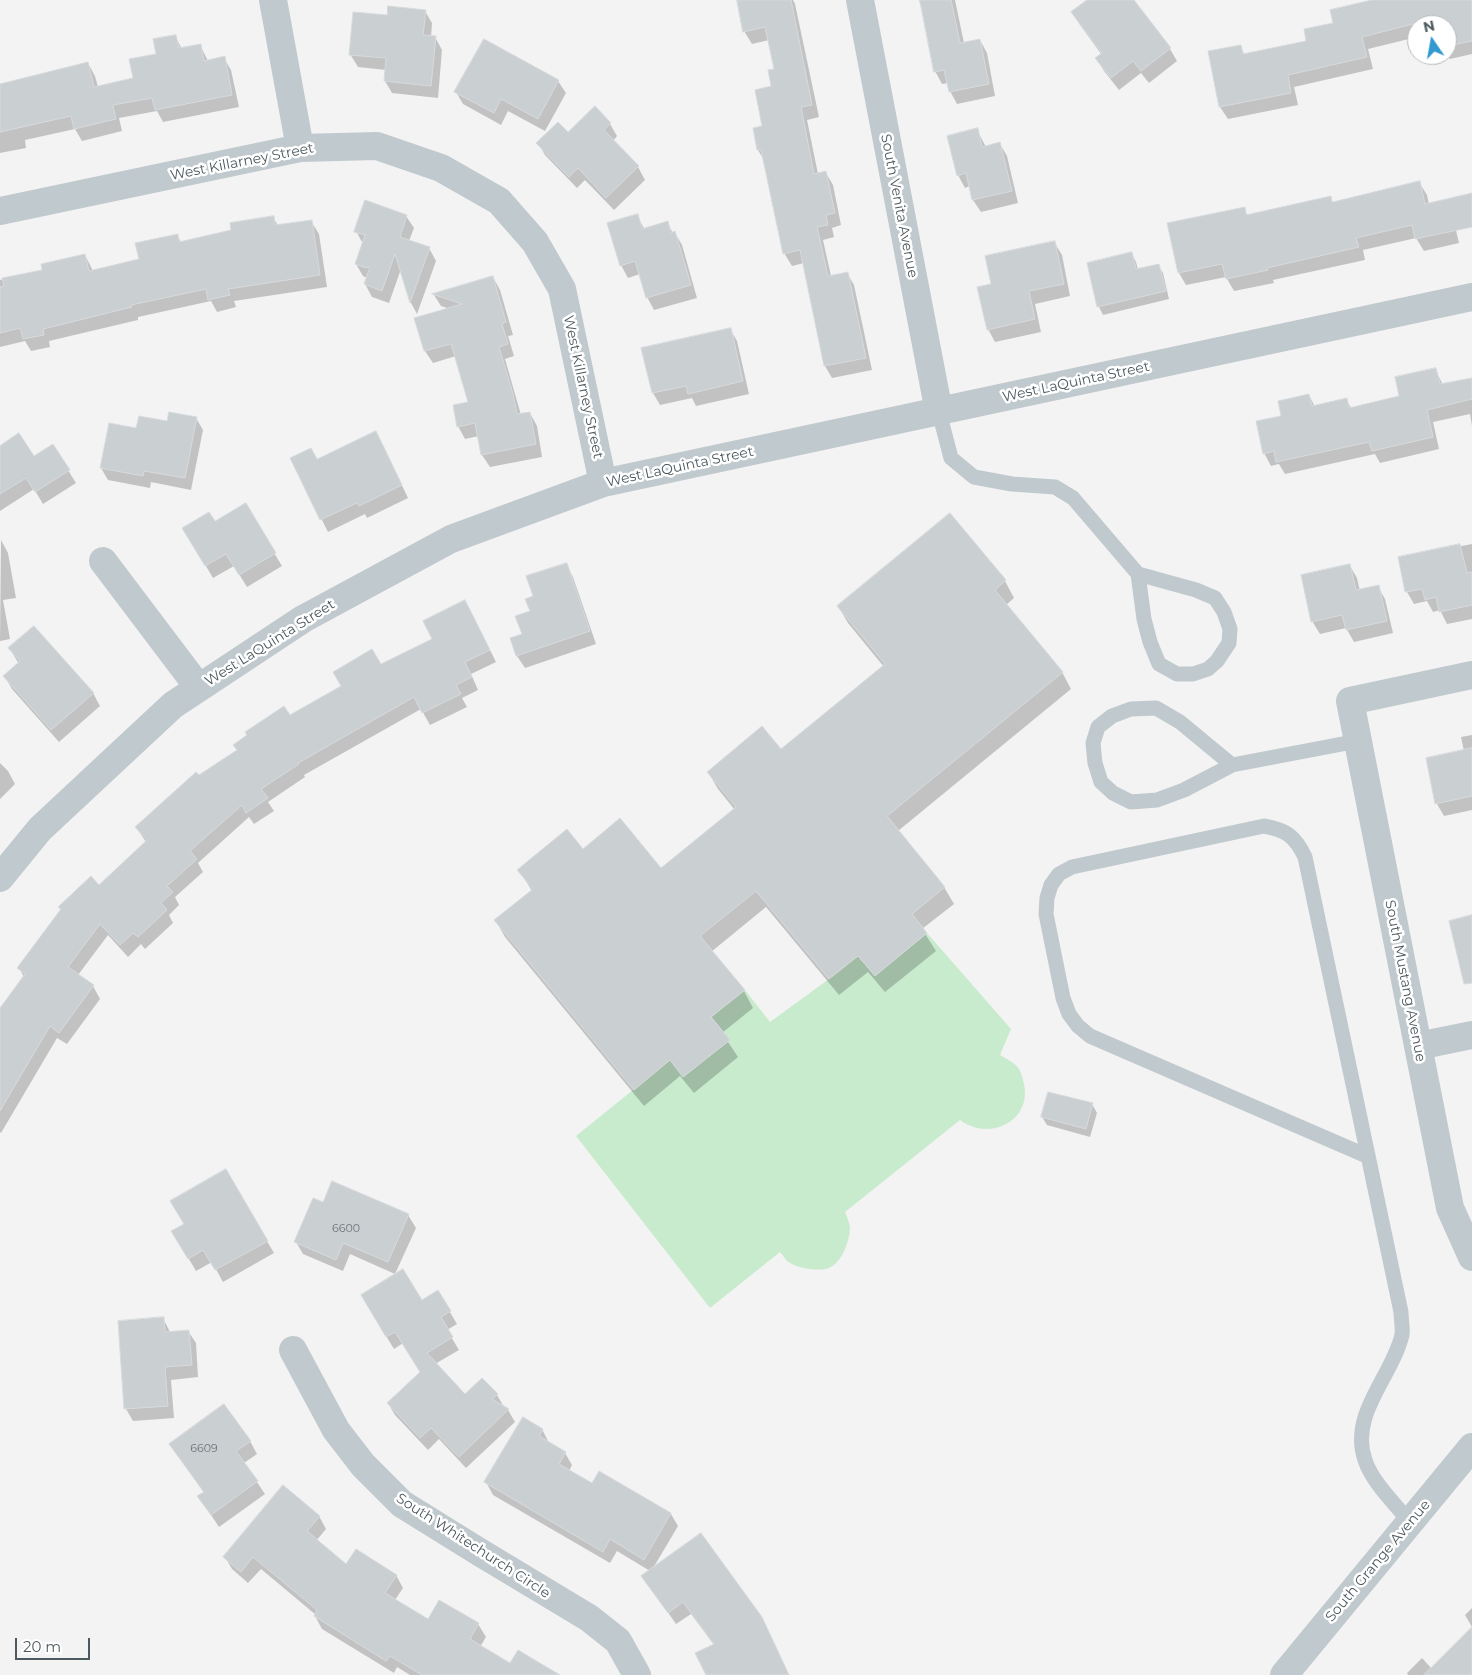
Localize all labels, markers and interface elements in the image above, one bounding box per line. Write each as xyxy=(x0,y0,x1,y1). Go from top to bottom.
north arrow xyxy=(1407,15,1457,65)
text: N xyxy=(1422,16,1436,36)
street label: South Venita Avenue xyxy=(877,133,921,279)
street label: West Killarney Street xyxy=(169,140,315,184)
street label: West Killarney Street xyxy=(560,314,606,460)
street label: West LaQuinta Street xyxy=(1001,358,1151,406)
street label: West LaQuinta Street xyxy=(605,443,755,491)
street label: West LaQuinta Street xyxy=(202,596,338,690)
street label: South Mustang Avenue xyxy=(1381,899,1429,1063)
house number: 6600 xyxy=(332,1222,360,1236)
house number: 6609 xyxy=(190,1442,218,1456)
street label: South Whitechurch Circle xyxy=(393,1490,553,1602)
street label: South Grange Avenue xyxy=(1322,1497,1434,1625)
scale bar xyxy=(18,1628,92,1660)
text: 20 m xyxy=(23,1637,61,1656)

